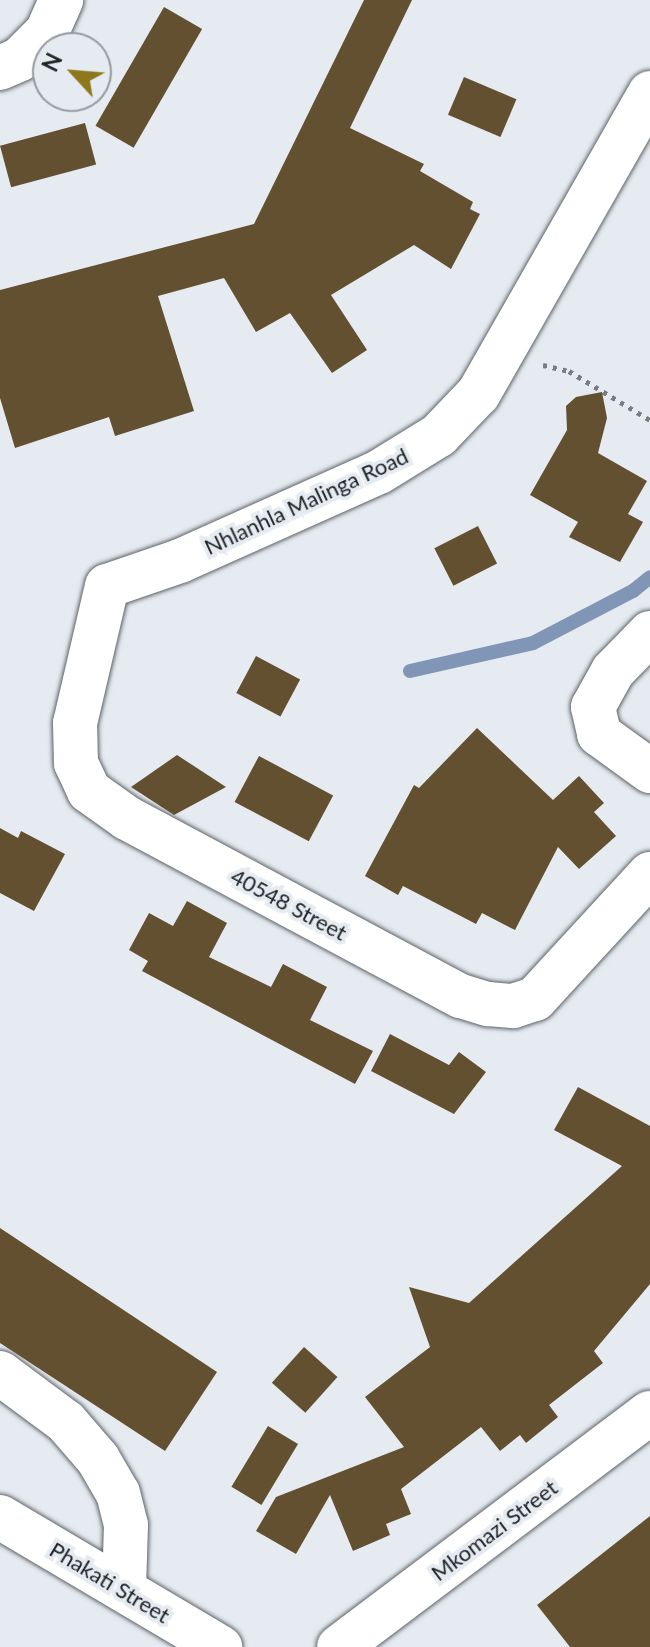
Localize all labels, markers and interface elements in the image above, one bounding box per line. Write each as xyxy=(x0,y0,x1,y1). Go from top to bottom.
north arrow xyxy=(32,32,112,112)
text: N xyxy=(36,49,68,76)
street label: Nhlanhla Malinga Road xyxy=(200,442,412,560)
street label: 40548 Street xyxy=(227,862,351,946)
street label: Mkomazi Street xyxy=(426,1474,562,1586)
street label: Phakati Street xyxy=(45,1536,175,1628)

